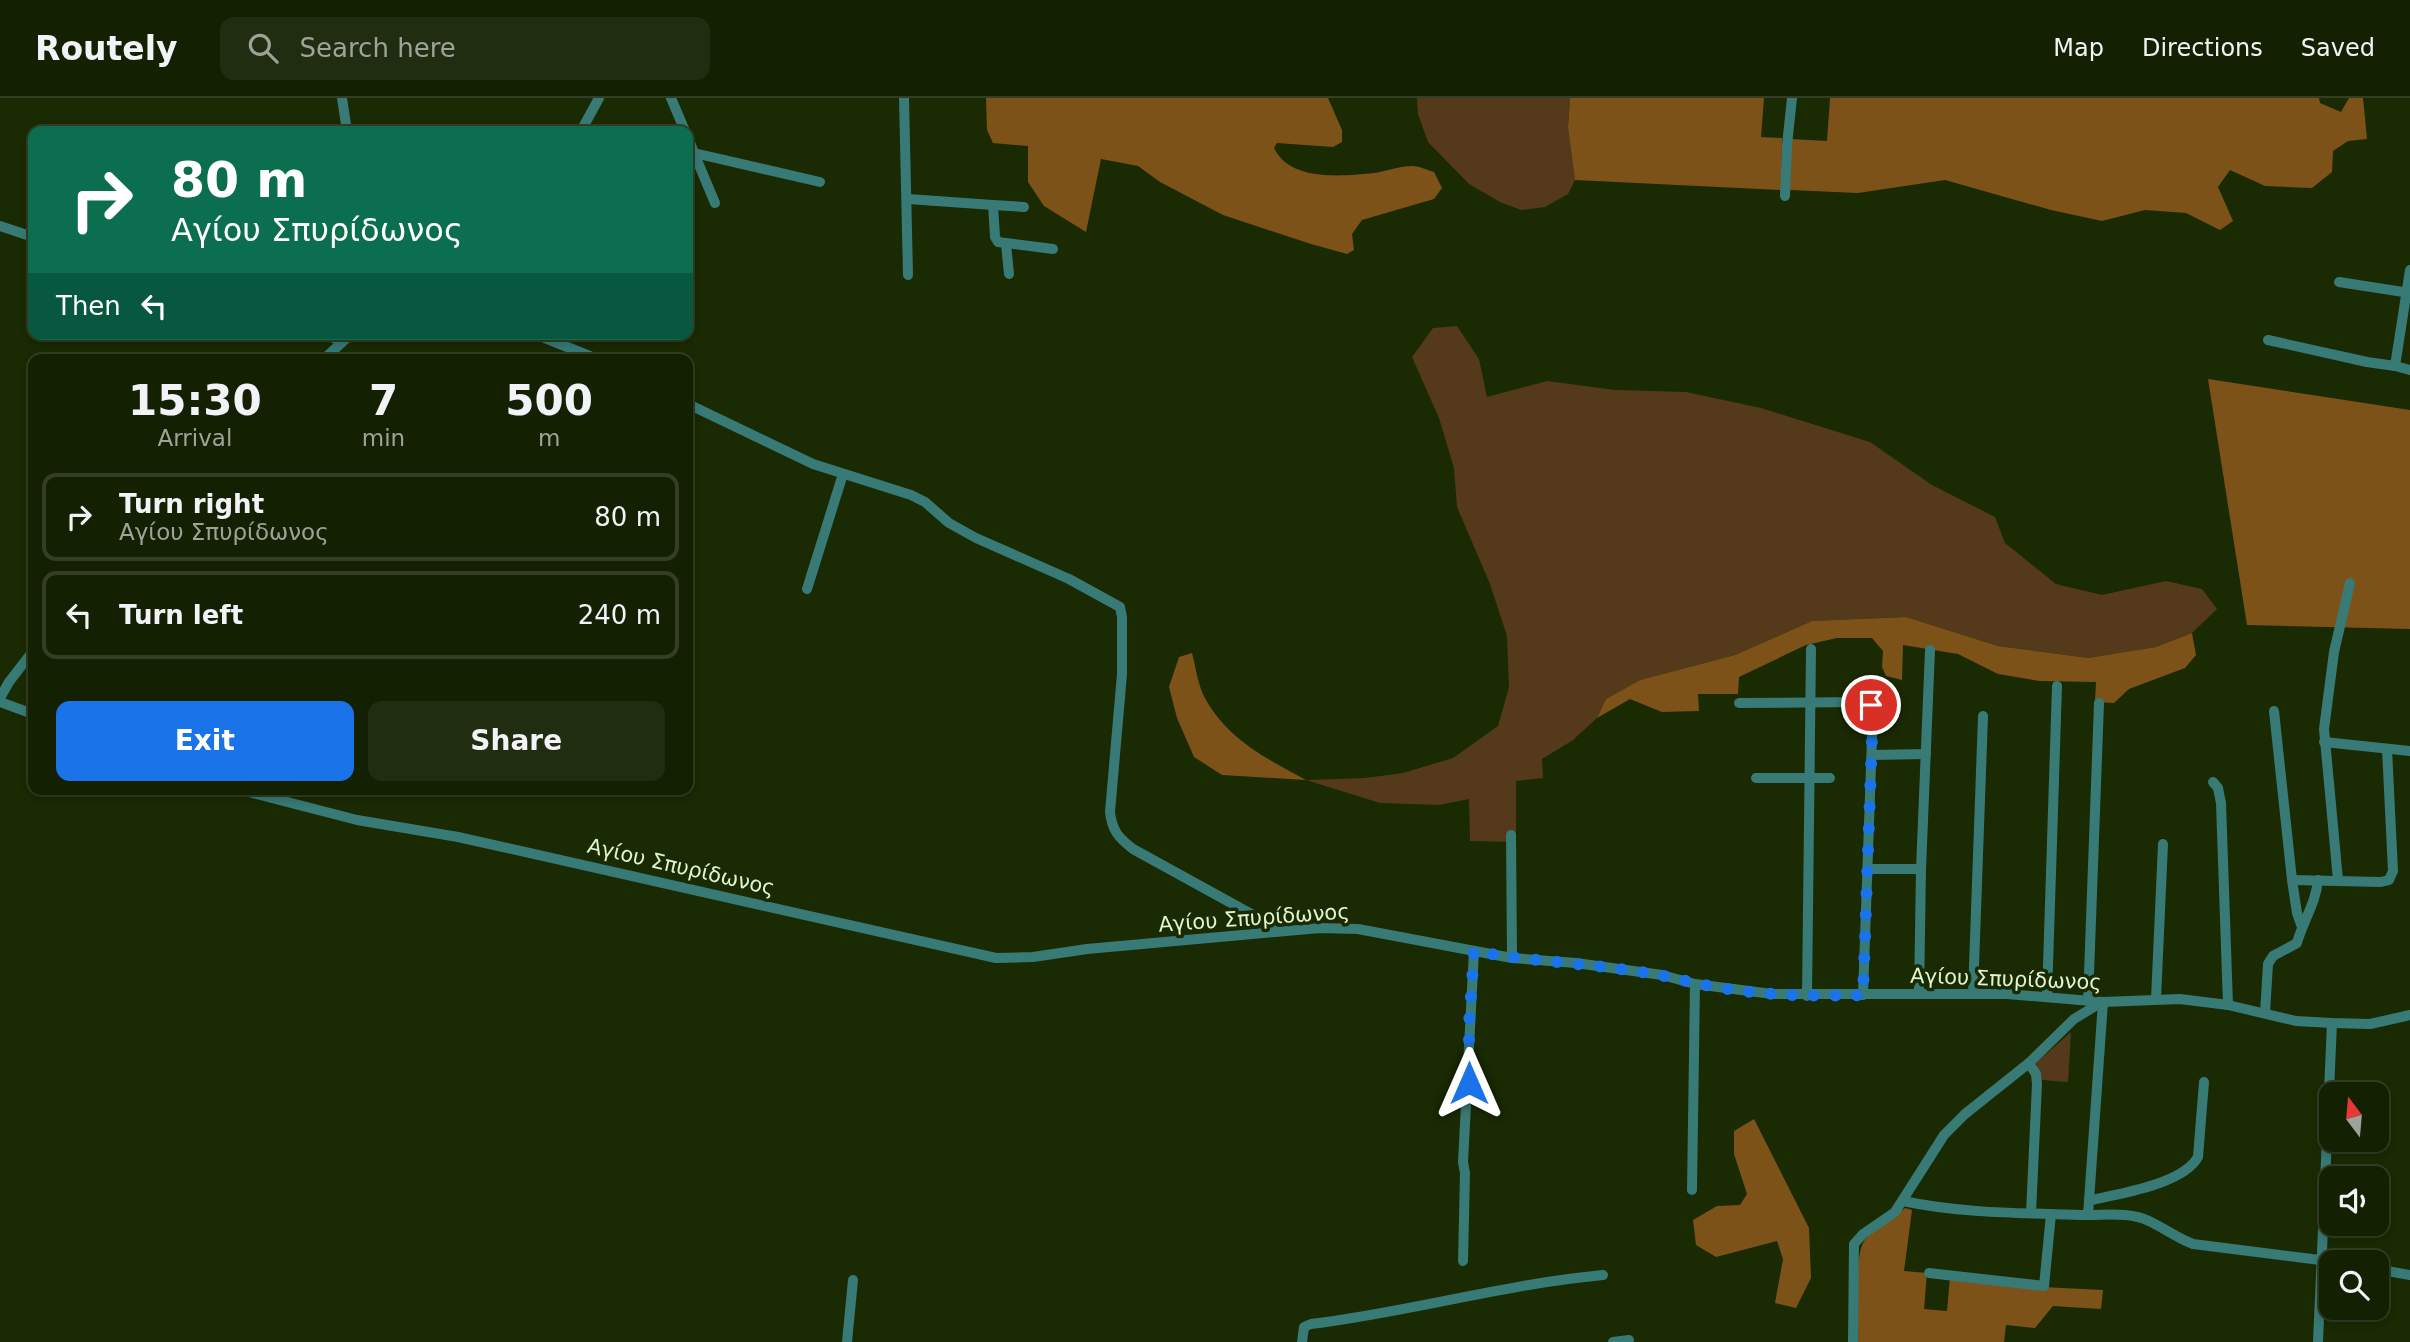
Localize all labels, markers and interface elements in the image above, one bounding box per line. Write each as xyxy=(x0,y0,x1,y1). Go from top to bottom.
search box xyxy=(220,17,710,80)
text: Routely xyxy=(35,29,178,68)
icon: search xyxy=(244,29,282,67)
text: Search here xyxy=(300,33,456,63)
text: Map xyxy=(2053,34,2104,62)
text: Directions xyxy=(2142,34,2263,62)
text: Saved xyxy=(2301,34,2375,62)
text: 80 m xyxy=(171,152,307,209)
icon: right xyxy=(56,154,147,245)
text: Αγίου Σπυρίδωνος xyxy=(171,211,463,249)
icon: left xyxy=(135,287,173,325)
text: Then xyxy=(56,291,121,321)
text: 15:30 xyxy=(128,376,262,425)
text: 7 xyxy=(369,376,398,425)
text: 500 xyxy=(505,376,593,425)
text: Arrival xyxy=(158,425,232,451)
text: min xyxy=(362,425,405,451)
text: m xyxy=(538,425,560,451)
text: Turn right xyxy=(119,489,264,519)
icon: right xyxy=(60,498,98,536)
text: 80 m xyxy=(594,502,661,532)
text: Αγίου Σπυρίδωνος xyxy=(119,519,329,545)
icon: left xyxy=(60,596,98,634)
text: Turn left xyxy=(119,600,243,630)
text: 240 m xyxy=(578,600,661,630)
pin xyxy=(1841,675,1901,735)
icon: arrive xyxy=(1852,686,1890,724)
button: Exit xyxy=(56,701,354,781)
button: Share xyxy=(368,701,665,781)
street label: Αγίου Σπυρίδωνος xyxy=(585,834,777,900)
street label: Αγίου Σπυρίδωνος xyxy=(1158,899,1350,937)
street label: Αγίου Σπυρίδωνος xyxy=(1910,964,2102,994)
position arrow xyxy=(1432,1046,1506,1120)
north arrow xyxy=(2319,1082,2389,1152)
map controls xyxy=(2319,1082,2389,1320)
button: sound xyxy=(2319,1166,2389,1236)
button: search xyxy=(2319,1250,2389,1320)

